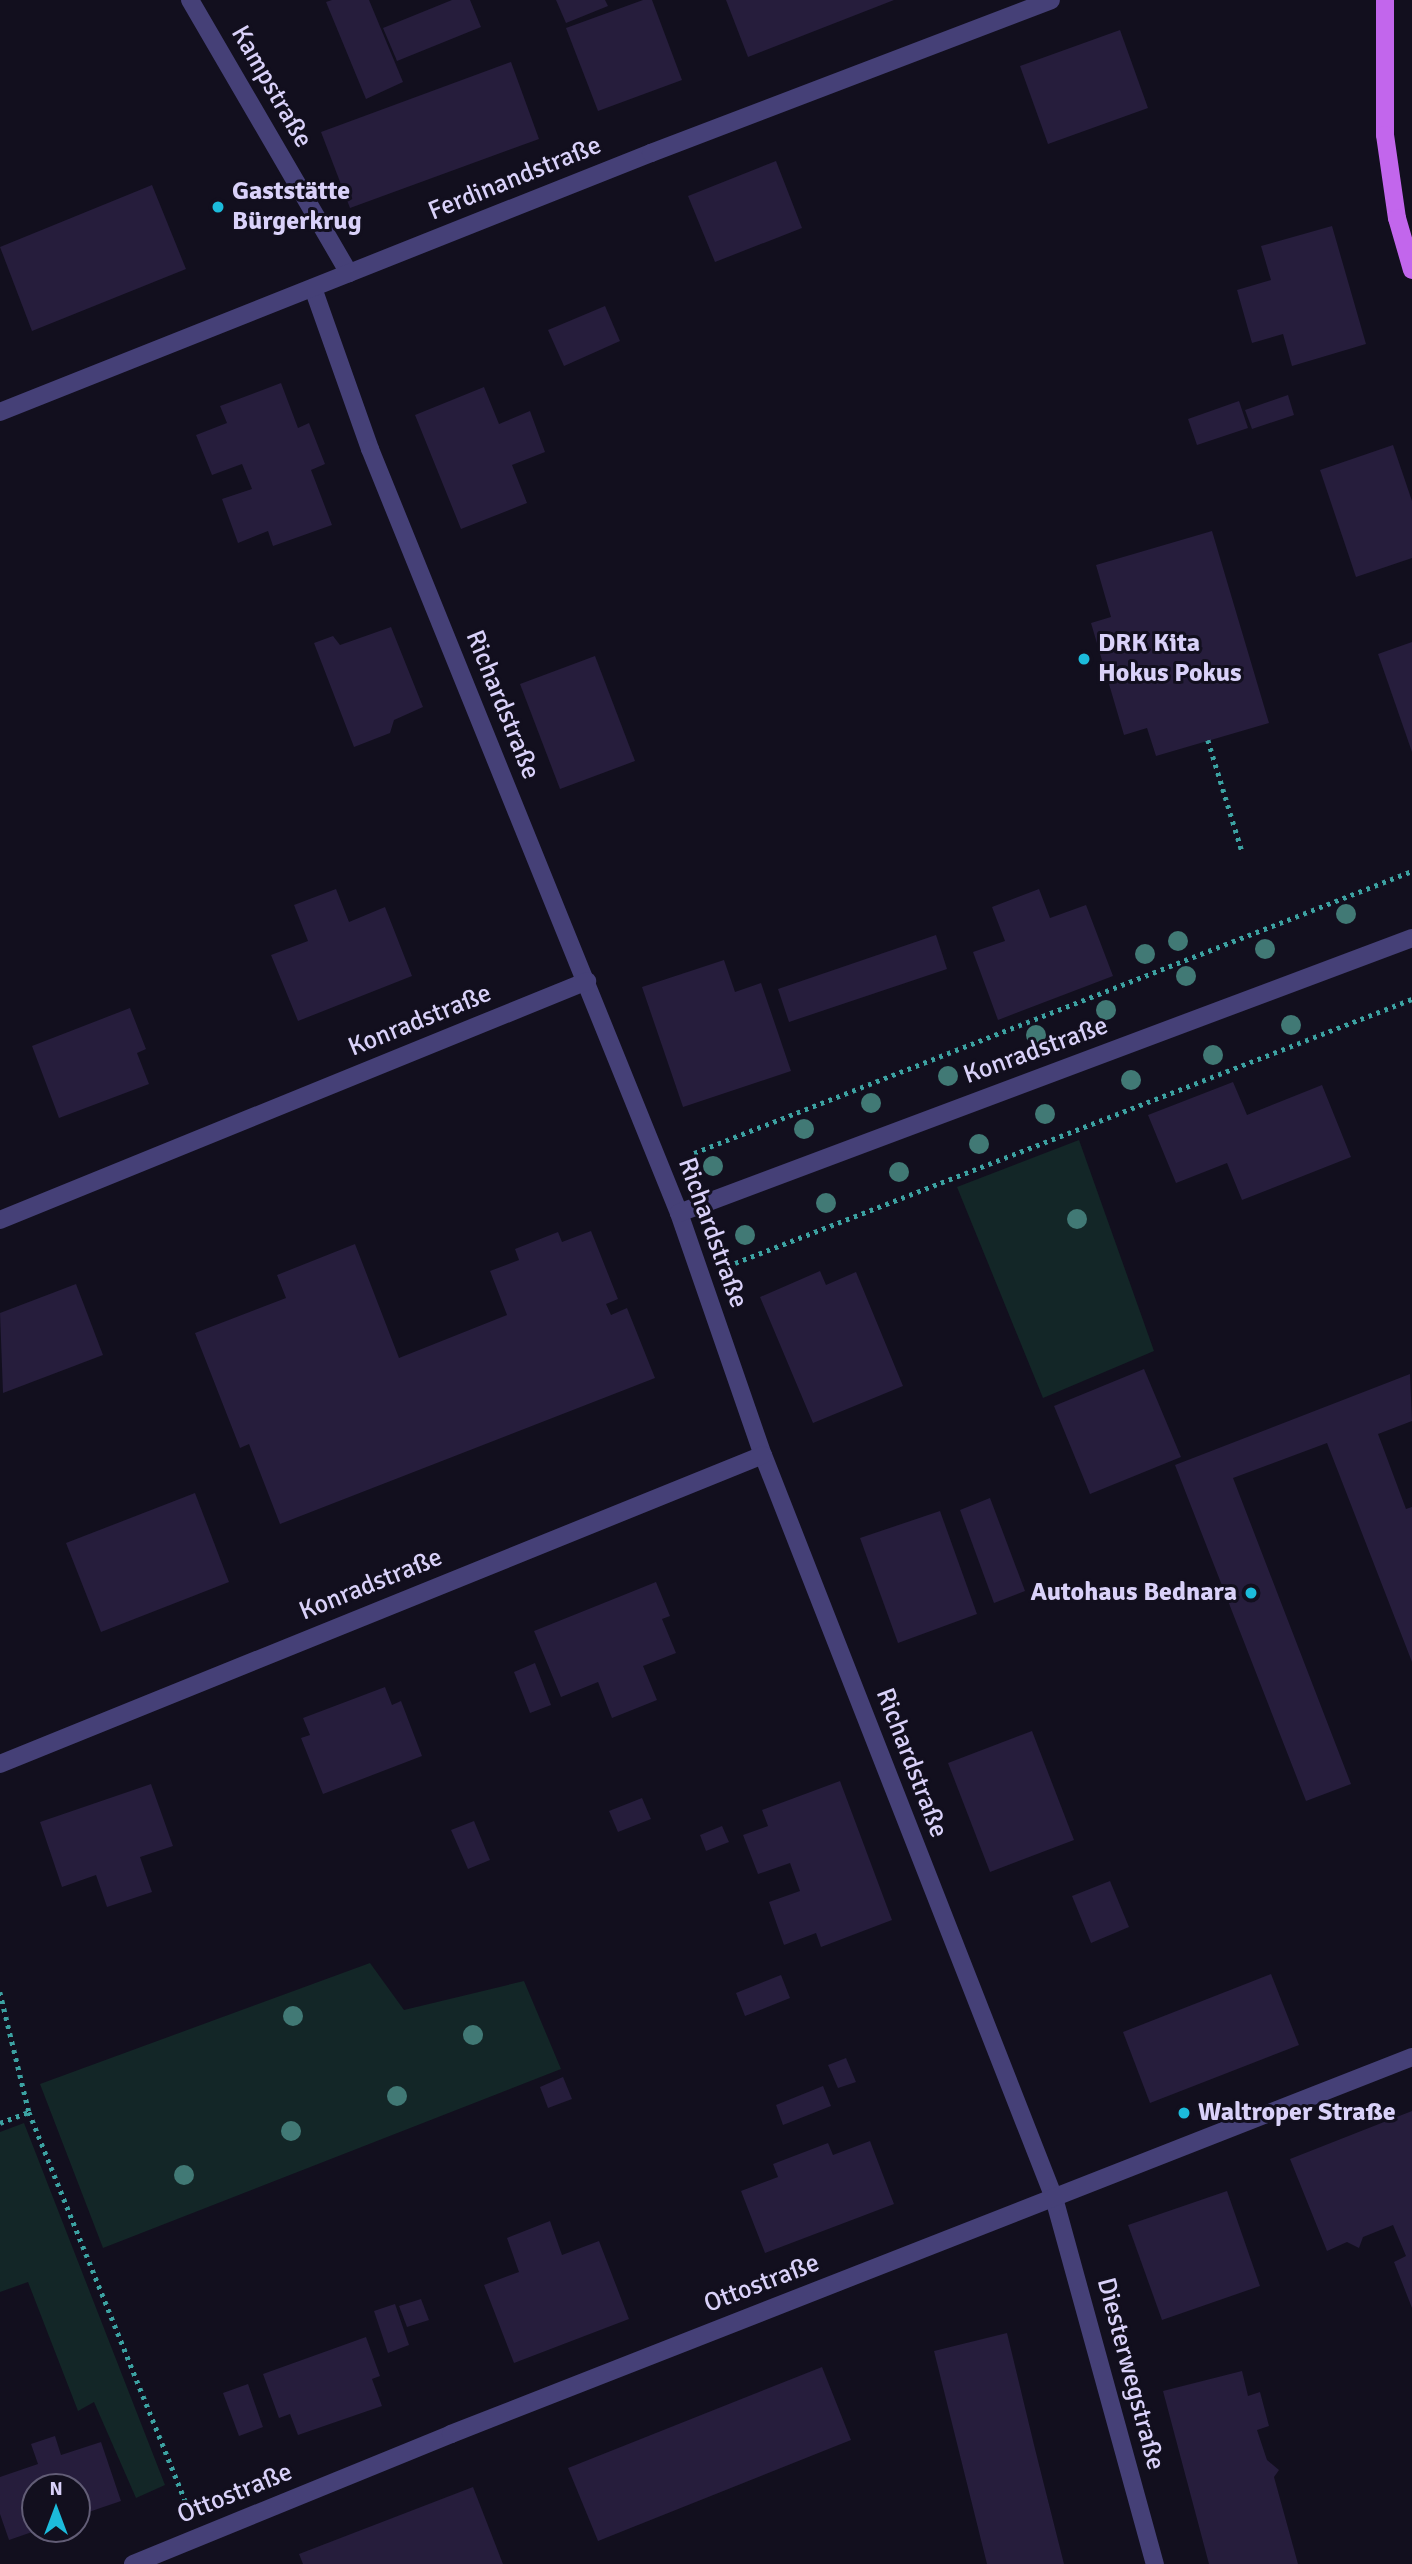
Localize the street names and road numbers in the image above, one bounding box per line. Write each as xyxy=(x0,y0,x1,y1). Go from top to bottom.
street label: Kampstraße xyxy=(224,21,318,153)
street label: Ferdinandstraße xyxy=(424,130,606,228)
street label: Richardstraße xyxy=(458,626,546,784)
street label: Konradstraße xyxy=(344,978,496,1064)
street label: Konradstraße xyxy=(960,1010,1112,1092)
street label: Richardstraße xyxy=(670,1154,754,1312)
street label: Konradstraße xyxy=(295,1542,447,1628)
street label: Richardstraße xyxy=(868,1684,954,1842)
street label: Ottostraße xyxy=(700,2248,824,2320)
street label: Diesterwegstraße xyxy=(1089,2274,1171,2474)
street label: Ottostraße xyxy=(173,2457,297,2531)

